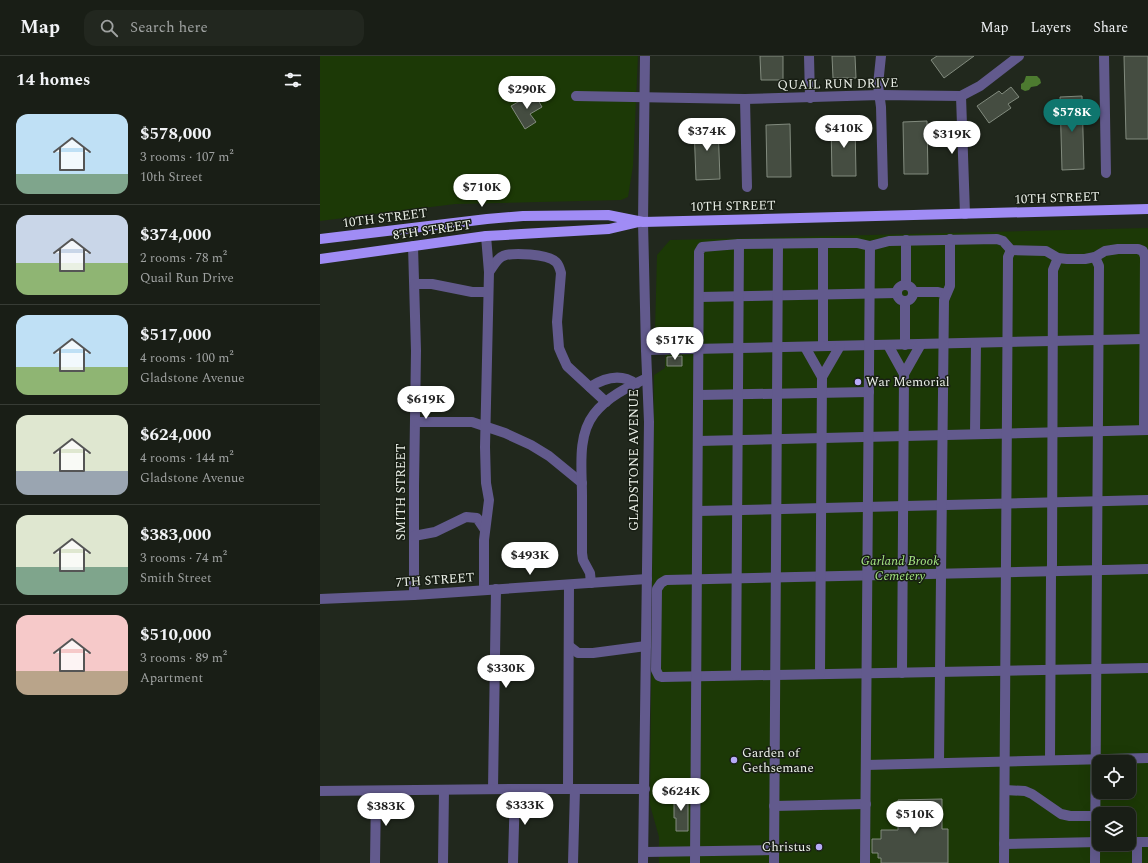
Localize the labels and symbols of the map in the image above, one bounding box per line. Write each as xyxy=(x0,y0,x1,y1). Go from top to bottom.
street label: QUAIL RUN DRIVE xyxy=(777,73,899,95)
pin: $290K xyxy=(499,76,555,110)
pin: $578K xyxy=(1044,99,1100,133)
pin: $410K xyxy=(816,115,872,149)
pin: $374K xyxy=(679,118,735,152)
pin: $319K xyxy=(924,121,980,155)
pin: $710K xyxy=(454,174,510,208)
street label: 10TH STREET xyxy=(1014,187,1100,209)
street label: 10TH STREET xyxy=(690,195,776,217)
street label: 10TH STREET xyxy=(341,203,429,233)
street label: 8TH STREET xyxy=(391,215,473,245)
pin: $517K xyxy=(647,327,703,361)
place label: War Memorial xyxy=(866,372,950,392)
marker: War Memorial xyxy=(853,377,863,387)
pin: $619K xyxy=(398,386,454,420)
street label: GLADSTONE AVENUE xyxy=(624,389,644,531)
street label: SMITH STREET xyxy=(391,443,411,540)
pin: $493K xyxy=(502,542,558,576)
park label: Garland Brook Cemetery xyxy=(861,551,939,586)
street label: 7TH STREET xyxy=(395,567,475,593)
pin: $330K xyxy=(478,655,534,689)
place label: Garden of Gethsemane xyxy=(742,743,814,778)
marker: Garden of Gethsemane xyxy=(729,755,739,765)
pin: $624K xyxy=(653,778,709,812)
pin: $333K xyxy=(497,792,553,826)
pin: $383K xyxy=(358,793,414,827)
pin: $510K xyxy=(887,801,943,835)
place label: Christus xyxy=(762,837,811,857)
marker: Christus xyxy=(814,842,824,852)

